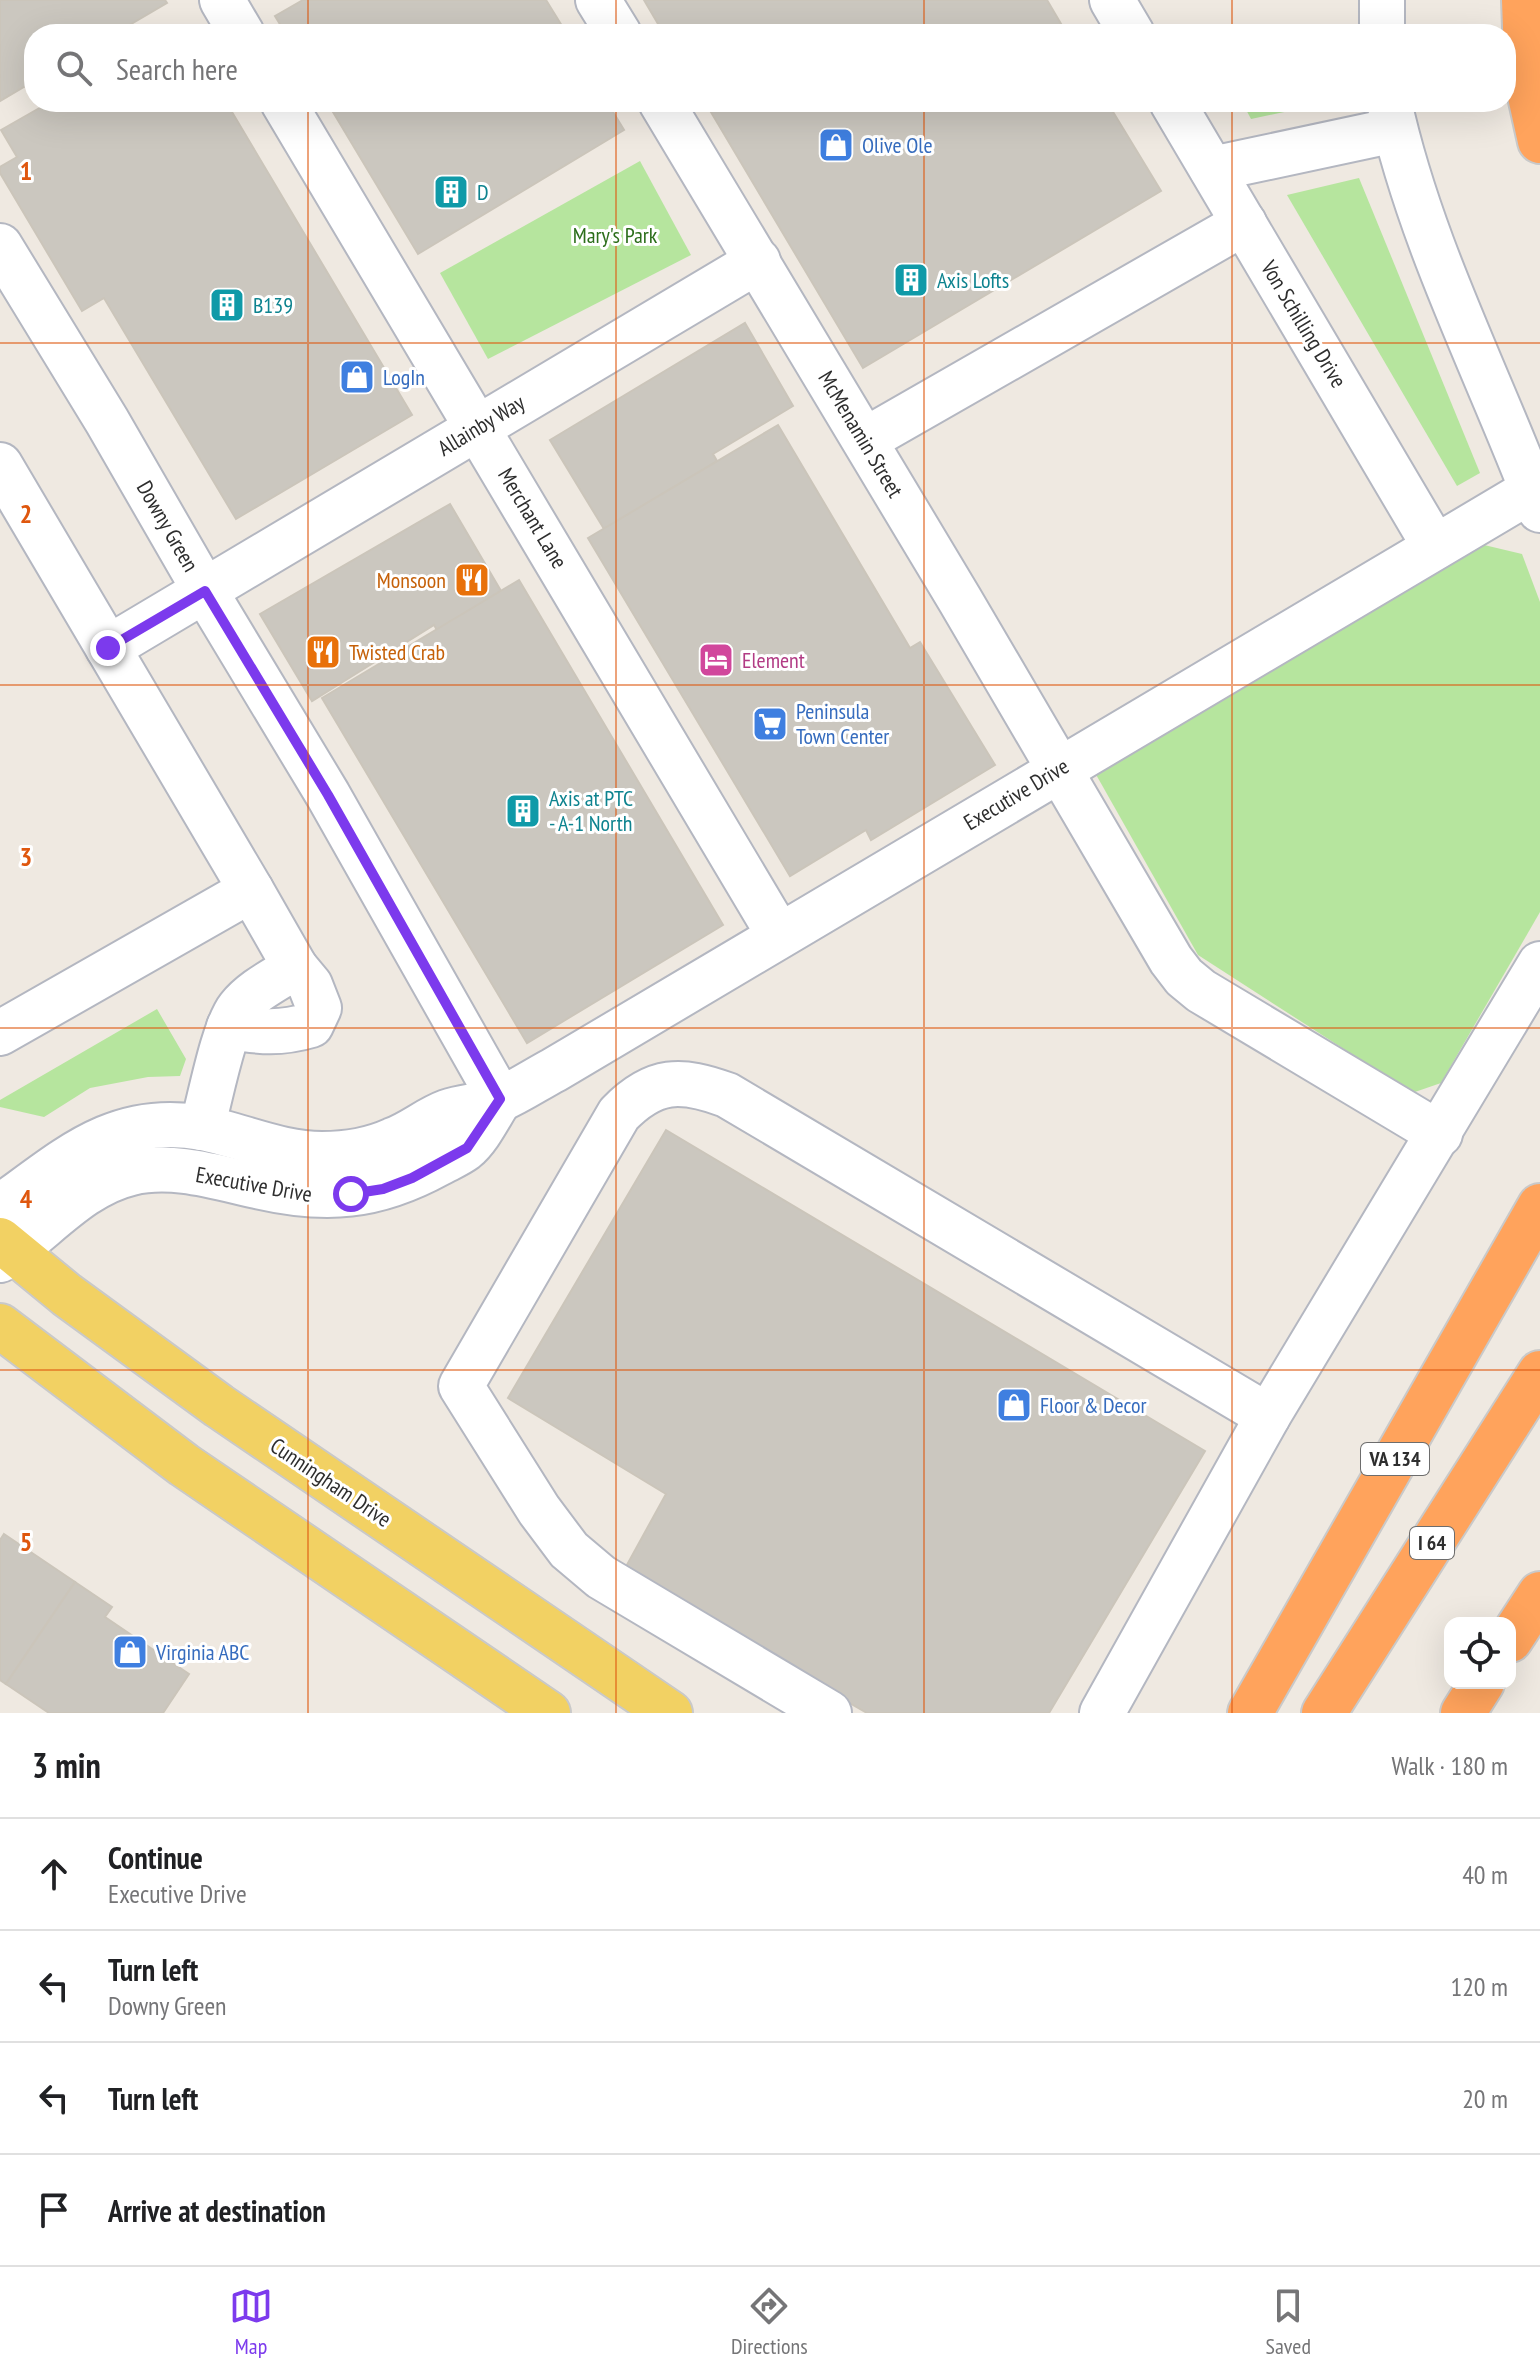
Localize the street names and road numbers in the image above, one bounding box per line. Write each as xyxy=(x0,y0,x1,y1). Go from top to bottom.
street label: Von Schilling Drive xyxy=(1255,254,1353,393)
street label: McMenamin Street xyxy=(812,366,910,502)
street label: Allainby Way xyxy=(433,388,530,462)
street label: Merchant Lane xyxy=(492,463,574,573)
street label: Downy Green xyxy=(131,476,205,576)
street label: Executive Drive xyxy=(958,752,1074,836)
street label: Executive Drive xyxy=(194,1160,314,1208)
street label: Cunningham Drive xyxy=(265,1431,397,1533)
road number: VA 134 xyxy=(1361,1443,1429,1475)
road number: I 64 xyxy=(1410,1527,1454,1559)

